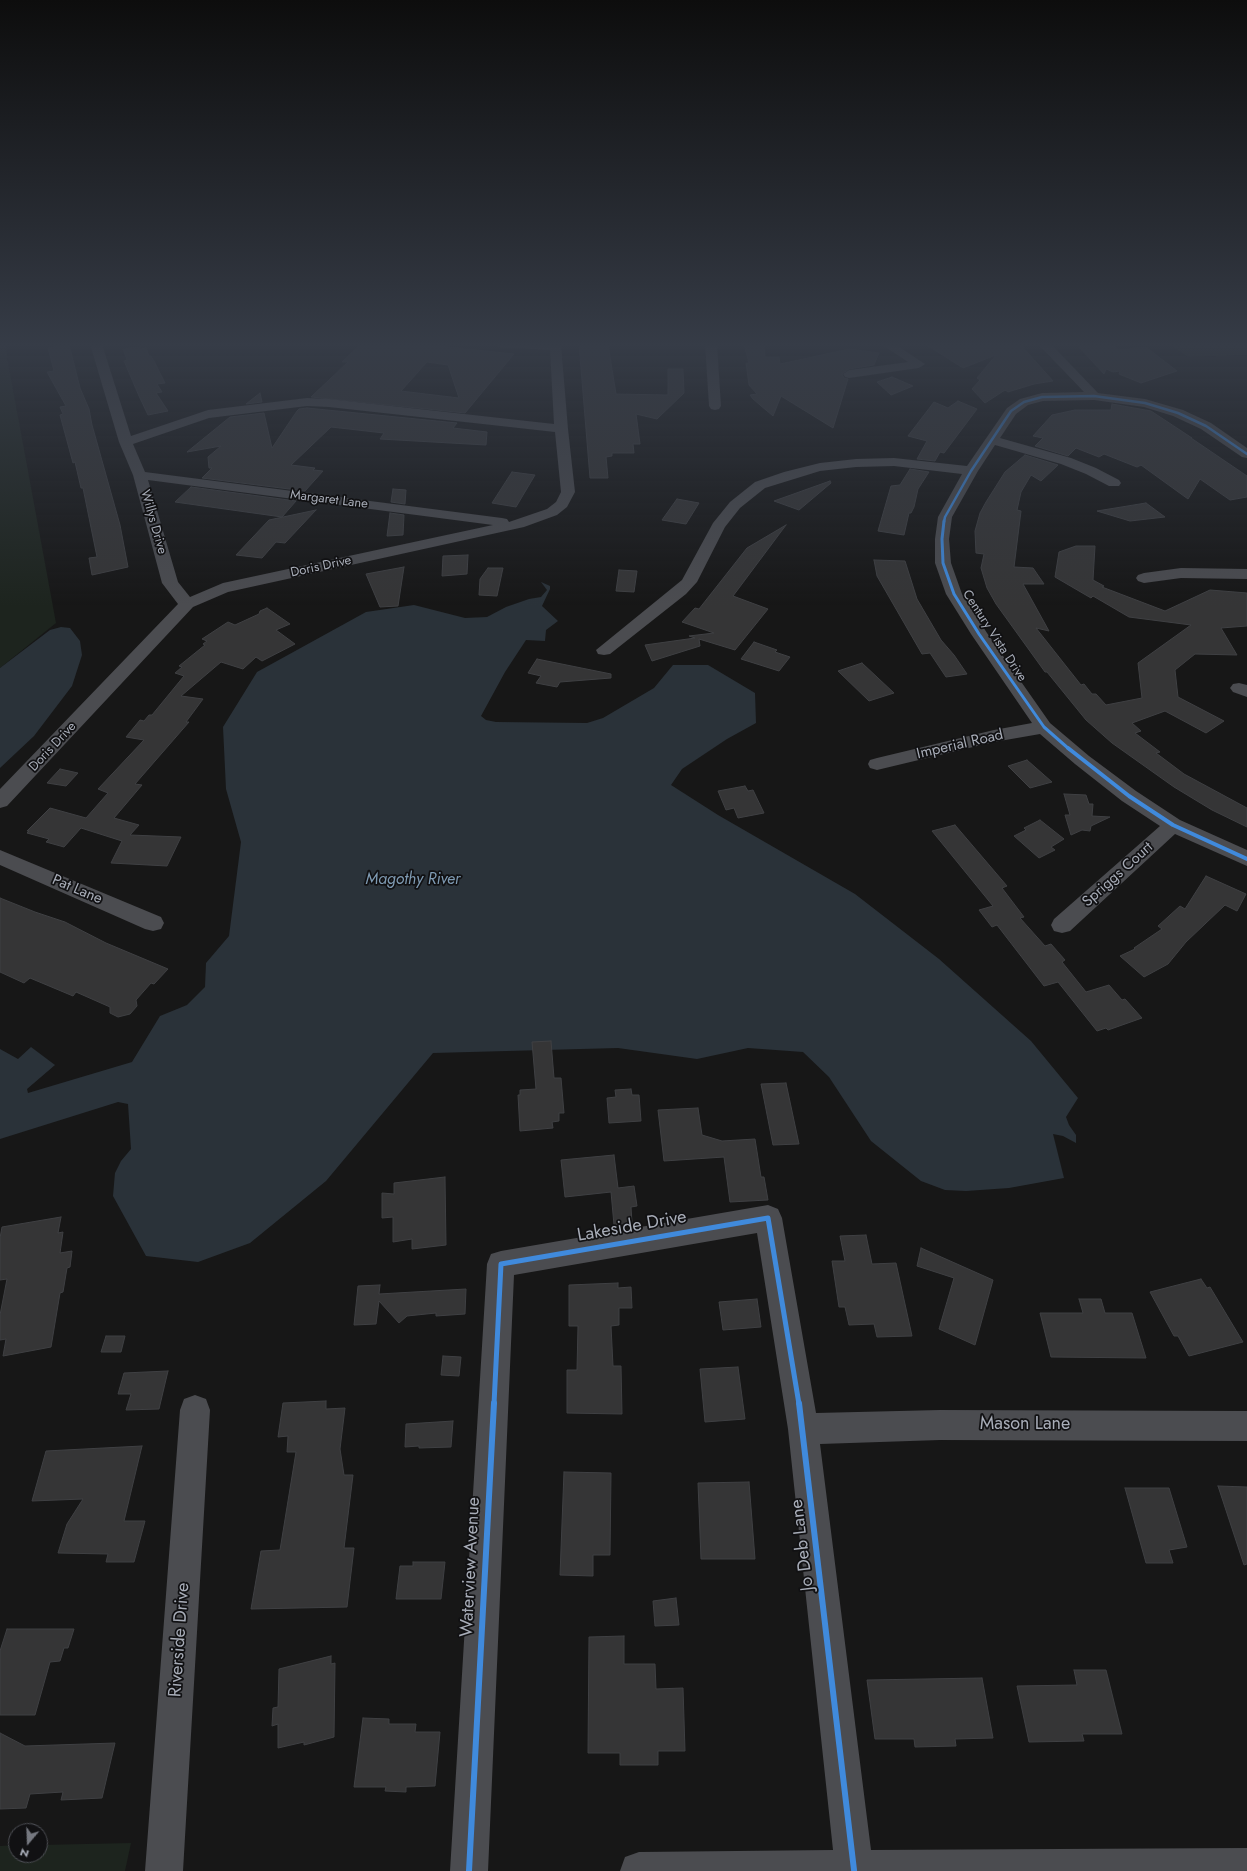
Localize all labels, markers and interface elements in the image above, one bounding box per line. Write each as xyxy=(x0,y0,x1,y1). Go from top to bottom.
street label: Margaret Lane xyxy=(289,487,369,513)
street label: Willys Drive xyxy=(136,488,170,556)
street label: Doris Drive xyxy=(289,553,353,581)
street label: Century Vista Drive xyxy=(959,587,1029,685)
street label: Doris Drive xyxy=(26,719,80,775)
street label: Imperial Road xyxy=(915,726,1005,764)
street label: Spriggs Court xyxy=(1079,839,1157,911)
water label: Magothy River xyxy=(366,870,460,890)
street label: Pat Lane xyxy=(49,871,105,909)
street label: Lakeside Drive xyxy=(576,1207,688,1247)
street label: Mason Lane xyxy=(980,1414,1070,1436)
street label: Waterview Avenue xyxy=(457,1496,485,1638)
street label: Jo Deb Lane xyxy=(787,1498,819,1592)
street label: Riverside Drive xyxy=(165,1582,195,1698)
north arrow xyxy=(8,1823,48,1863)
text: N xyxy=(18,1844,31,1862)

